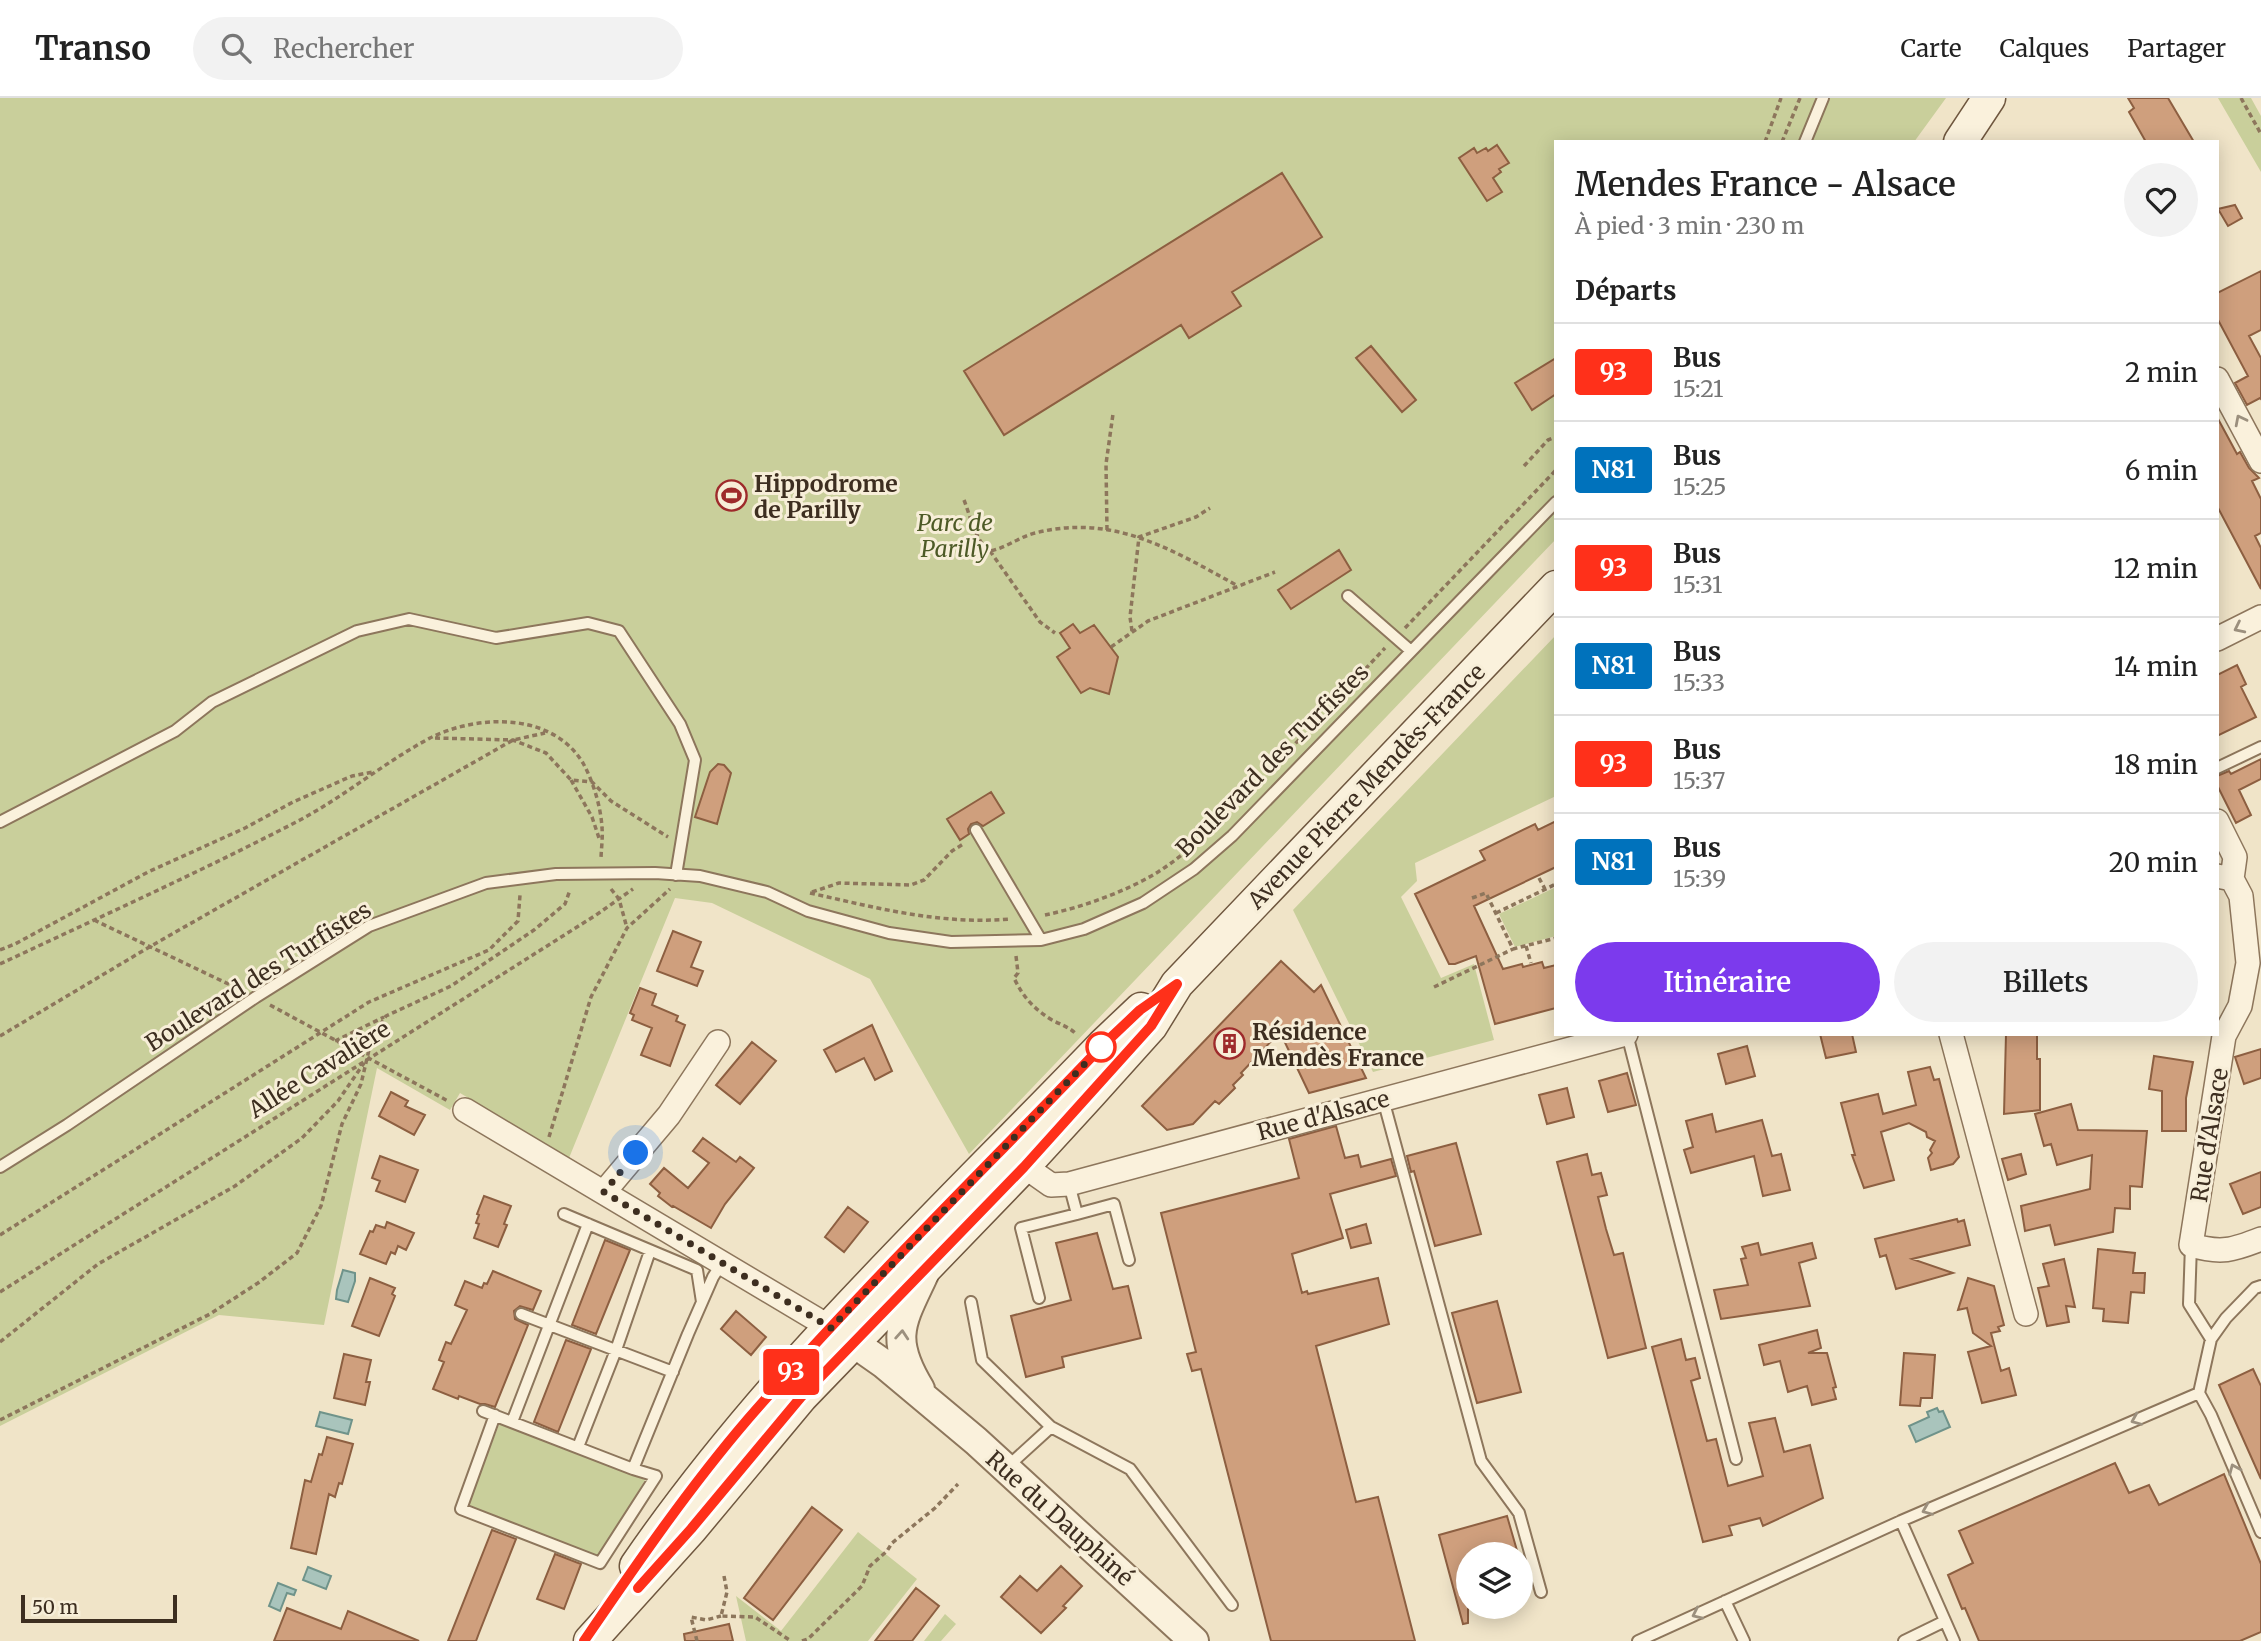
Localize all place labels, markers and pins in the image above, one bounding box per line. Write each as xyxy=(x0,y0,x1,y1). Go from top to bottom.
place label: Hippodrome de Parilly xyxy=(754,469,898,524)
sports icon: Hippodrome de Parilly xyxy=(714,479,748,513)
place label: Résidence Mendès France xyxy=(1252,1017,1424,1072)
building icon: Résidence Mendès France xyxy=(1212,1027,1246,1061)
unlabelled marker xyxy=(1086,1032,1116,1062)

